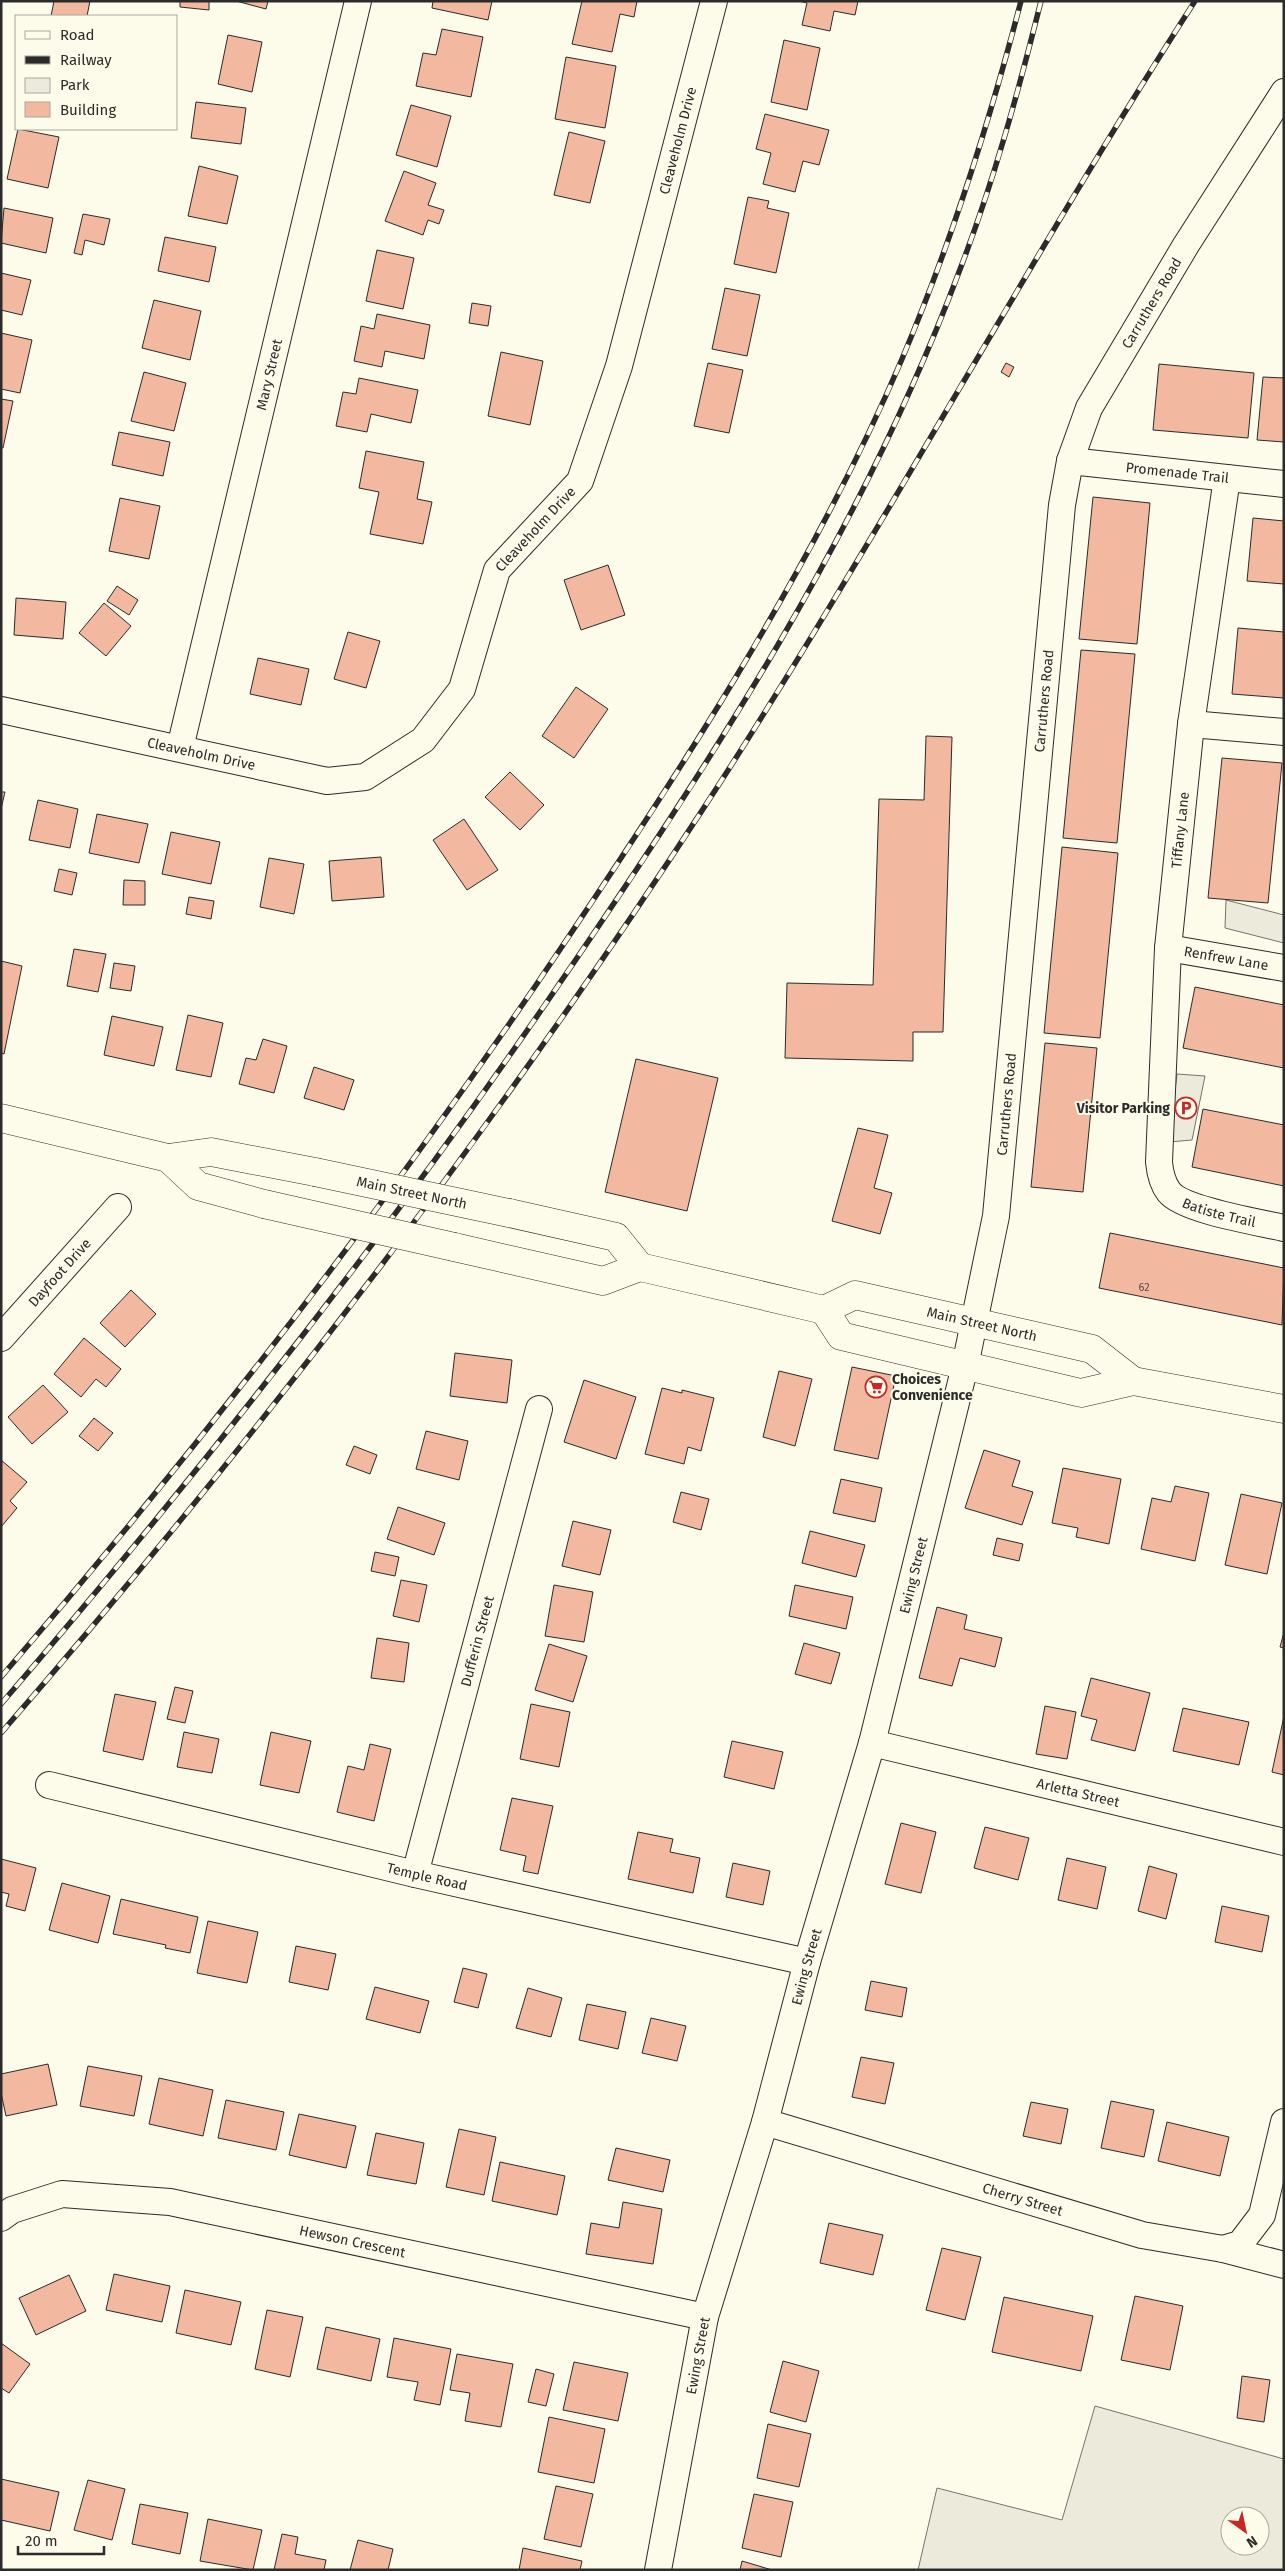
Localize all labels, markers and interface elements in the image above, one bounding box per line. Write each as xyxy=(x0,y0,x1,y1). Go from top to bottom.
legend xyxy=(15,15,178,130)
text: Road xyxy=(60,26,95,44)
text: Railway xyxy=(60,51,112,69)
text: Park xyxy=(60,76,90,94)
street label: Cleaveholm Drive xyxy=(656,85,700,196)
text: Building xyxy=(60,101,116,119)
street label: Carruthers Road xyxy=(1118,255,1186,352)
street label: Mary Street xyxy=(253,336,286,412)
street label: Promenade Trail xyxy=(1125,459,1230,487)
street label: Cleaveholm Drive xyxy=(492,483,579,575)
street label: Carruthers Road xyxy=(1031,649,1058,753)
street label: Cleaveholm Drive xyxy=(146,734,257,774)
street label: Tiffany Lane xyxy=(1168,791,1193,869)
street label: Renfrew Lane xyxy=(1182,943,1270,974)
street label: Carruthers Road xyxy=(994,1052,1020,1156)
parking icon: Visitor Parking xyxy=(1174,1096,1198,1120)
place label: Visitor Parking xyxy=(1076,1100,1170,1117)
street label: Main Street North xyxy=(355,1173,469,1213)
street label: Batiste Trail xyxy=(1180,1194,1257,1231)
street label: Dayfoot Drive xyxy=(25,1235,95,1310)
house number: 62 xyxy=(1138,1281,1150,1294)
street label: Main Street North xyxy=(925,1304,1039,1345)
place label: Choices Convenience xyxy=(892,1371,973,1404)
supermarket icon: Choices Convenience xyxy=(864,1375,888,1399)
street label: Ewing Street xyxy=(896,1534,932,1616)
street label: Dufferin Street xyxy=(457,1593,498,1689)
street label: Arletta Street xyxy=(1035,1775,1122,1811)
street label: Temple Road xyxy=(385,1859,469,1894)
street label: Ewing Street xyxy=(788,1926,826,2007)
street label: Cherry Street xyxy=(980,2180,1066,2220)
street label: Hewson Crescent xyxy=(298,2222,408,2262)
street label: Ewing Street xyxy=(683,2315,714,2396)
north arrow xyxy=(1220,2506,1270,2556)
scale bar xyxy=(18,2524,104,2556)
text: 20 m xyxy=(25,2532,58,2550)
text: N xyxy=(1243,2532,1260,2551)

